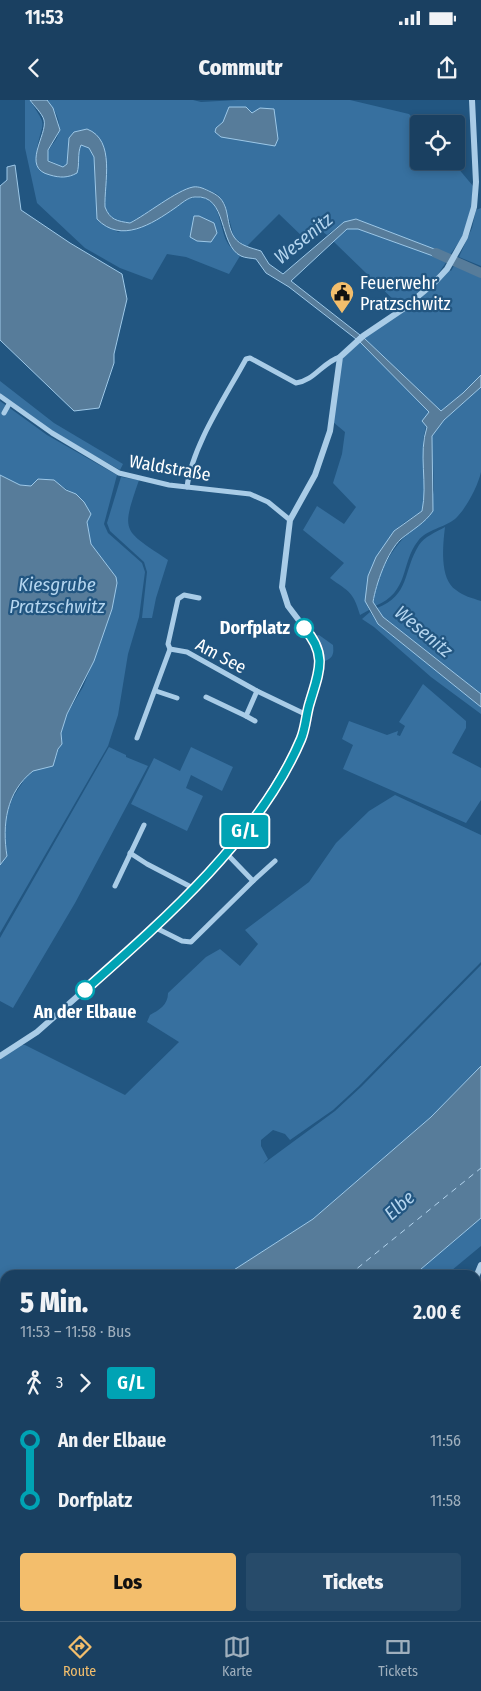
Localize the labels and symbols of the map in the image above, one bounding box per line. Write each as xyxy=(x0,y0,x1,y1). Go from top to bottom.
water label: Wesenitz xyxy=(270,208,338,269)
place label: Feuerwehr Pratzschwitz xyxy=(360,272,451,315)
public building icon: Feuerwehr Pratzschwitz xyxy=(329,280,355,314)
street label: Waldstraße xyxy=(127,450,213,486)
water label: Kiesgrube Pratzschwitz xyxy=(9,573,105,618)
water label: Wesenitz xyxy=(390,601,458,663)
place label: Dorfplatz xyxy=(220,617,290,639)
marker: Dorfplatz xyxy=(294,618,314,638)
street label: Am See xyxy=(192,634,250,678)
line badge: G/L xyxy=(216,815,274,847)
marker: An der Elbaue xyxy=(75,980,95,1000)
place label: An der Elbaue xyxy=(33,1001,136,1023)
water label: Elbe xyxy=(379,1186,419,1225)

